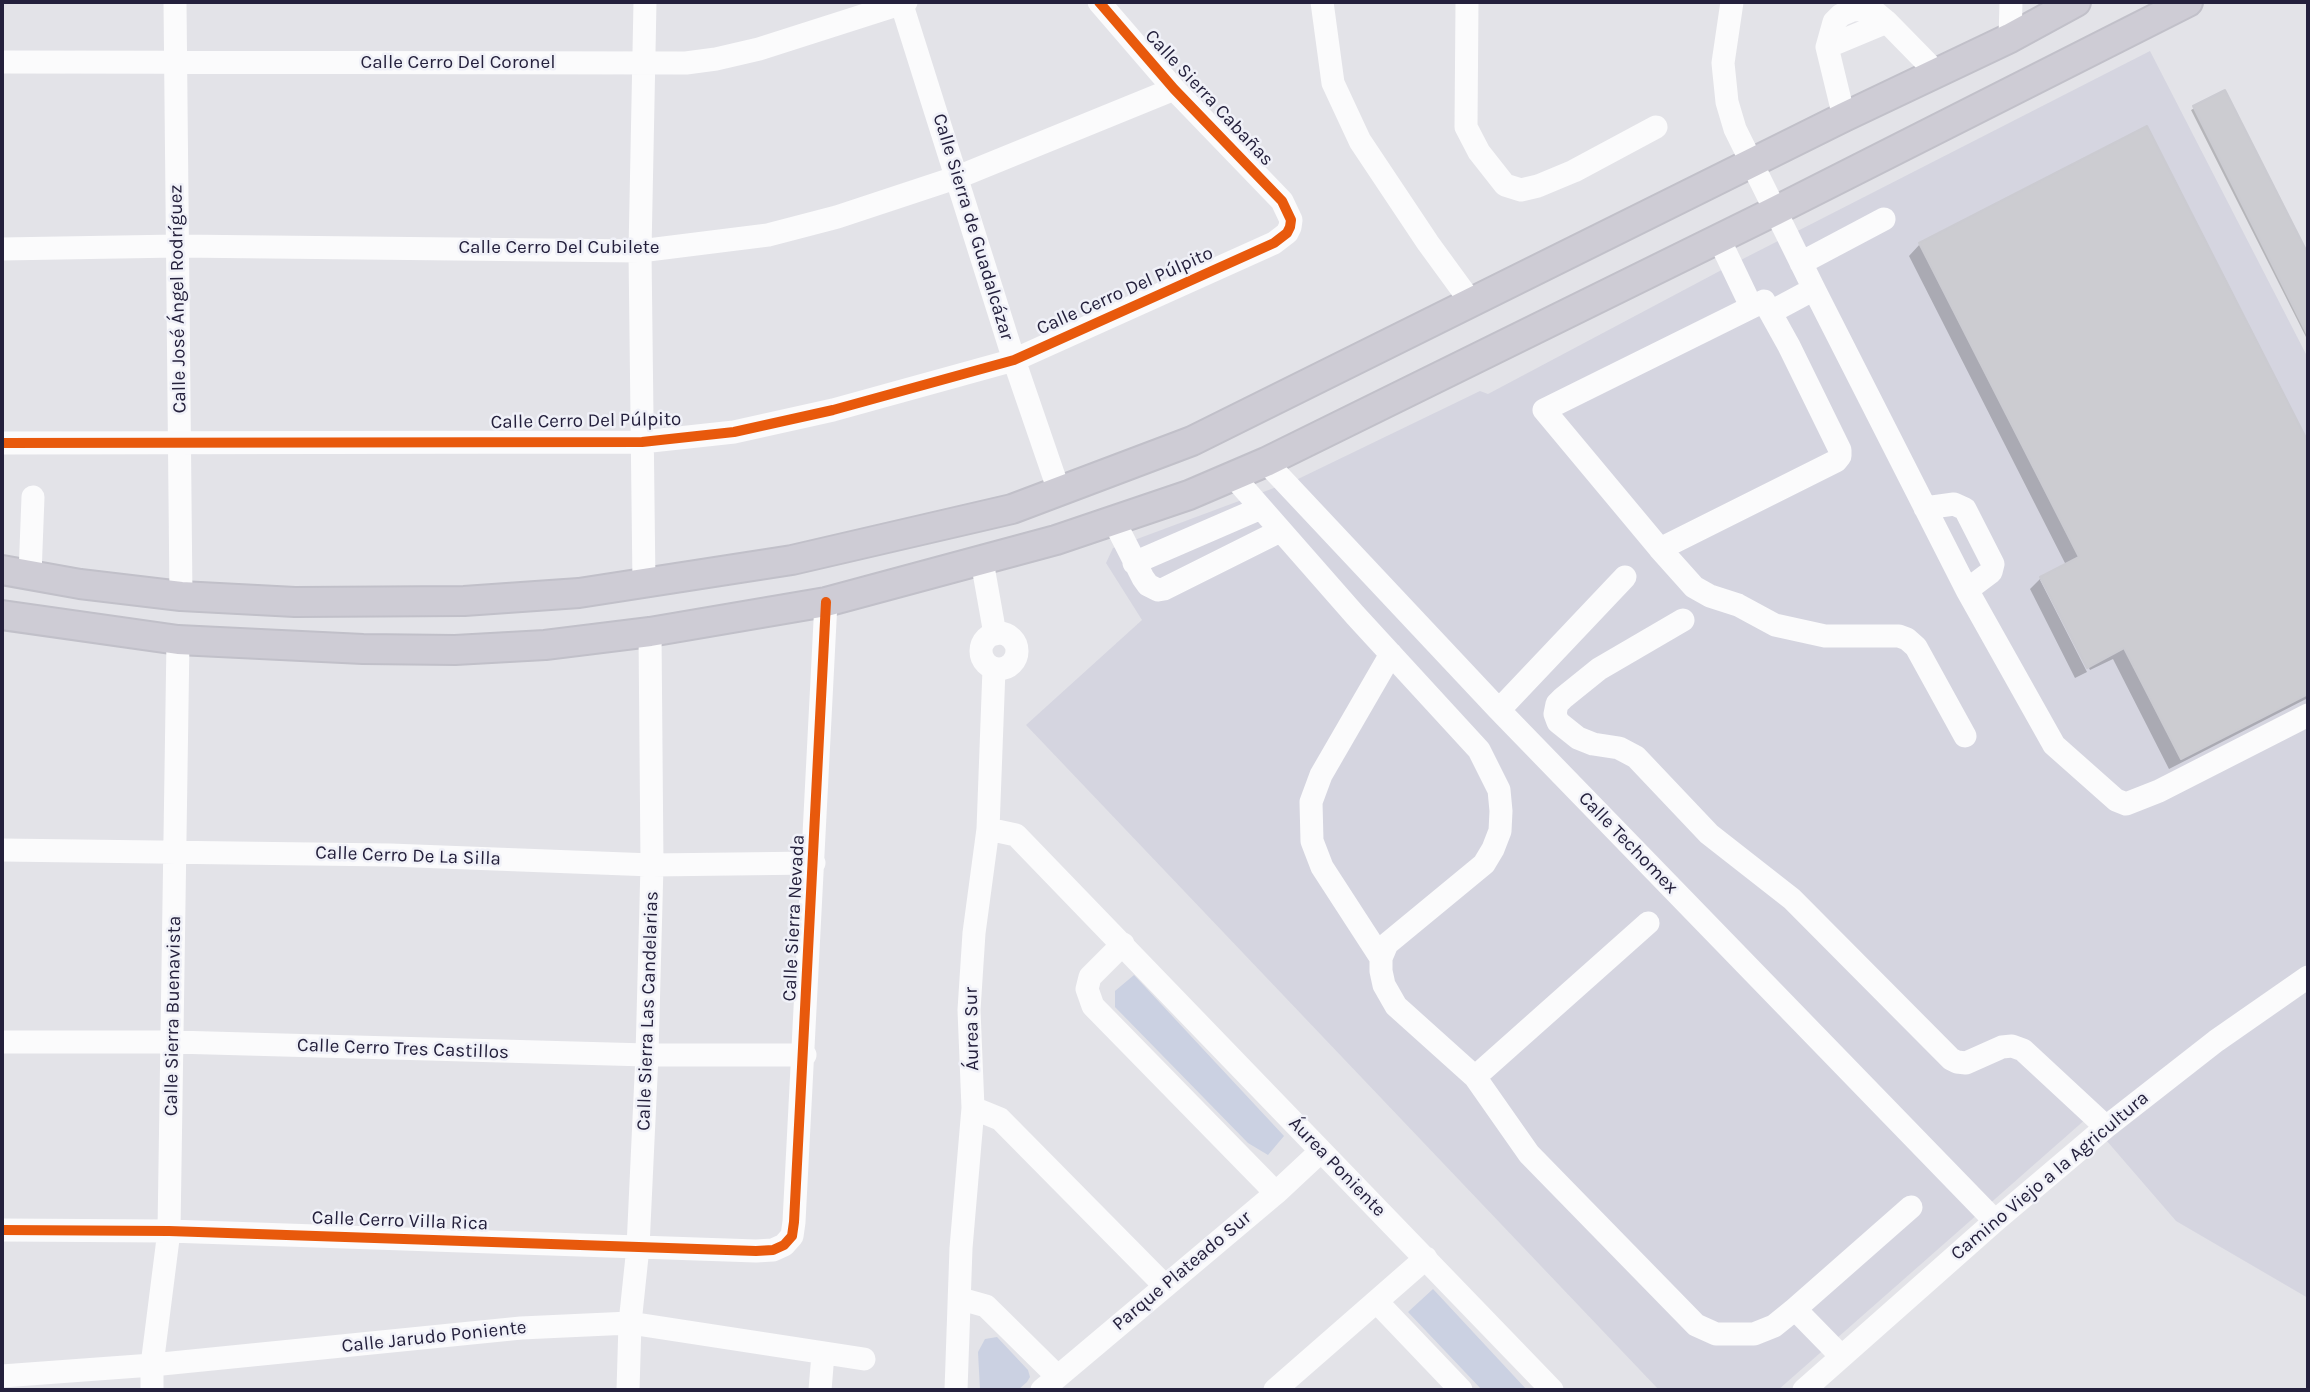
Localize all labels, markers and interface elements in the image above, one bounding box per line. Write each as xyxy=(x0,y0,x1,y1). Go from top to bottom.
street label: Calle Sierra Cabañas xyxy=(1140,25,1278,171)
street label: Calle Cerro Del Coronel xyxy=(360,52,556,74)
street label: Calle Sierra de Guadalcázar xyxy=(928,111,1018,343)
street label: Calle José Ángel Rodríguez xyxy=(165,184,191,414)
street label: Calle Cerro Del Cubilete xyxy=(458,237,660,259)
street label: Calle Cerro Del Púlpito xyxy=(1033,242,1217,340)
street label: Calle Cerro Del Púlpito xyxy=(490,408,682,434)
street label: Calle Techomex xyxy=(1573,787,1683,899)
street label: Calle Sierra Nevada xyxy=(778,834,810,1002)
street label: Calle Cerro De La Silla xyxy=(315,841,501,871)
street label: Calle Sierra Las Candelarias xyxy=(632,891,664,1131)
street label: Calle Sierra Buenavista xyxy=(160,916,186,1116)
street label: Áurea Sur xyxy=(960,987,984,1071)
street label: Calle Cerro Tres Castillos xyxy=(297,1034,509,1064)
street label: Camino Viejo a la Agricultura xyxy=(1947,1087,2153,1265)
street label: Áurea Poniente xyxy=(1284,1112,1390,1222)
street label: Parque Plateado Sur xyxy=(1108,1206,1256,1336)
street label: Calle Cerro Villa Rica xyxy=(311,1207,489,1235)
street label: Calle Jarudo Poniente xyxy=(340,1316,528,1358)

